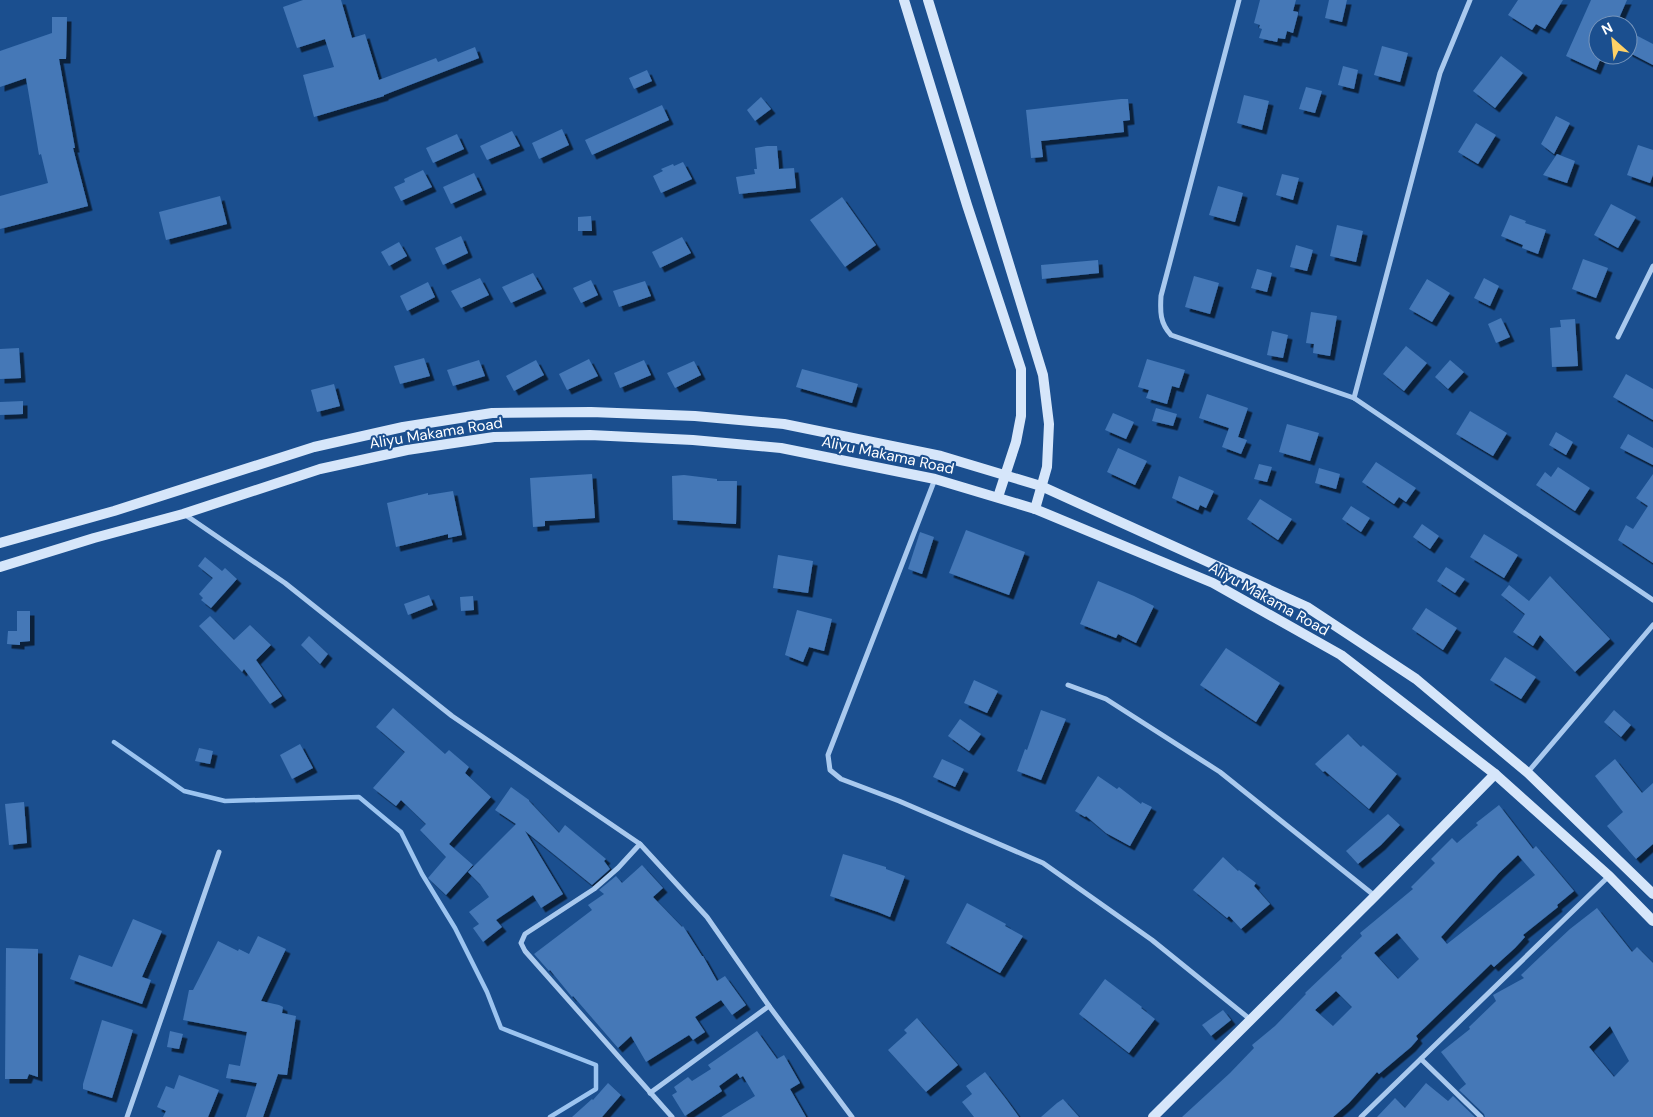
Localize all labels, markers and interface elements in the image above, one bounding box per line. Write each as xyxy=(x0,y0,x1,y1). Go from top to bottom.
north arrow xyxy=(1588,15,1638,65)
text: N xyxy=(1598,18,1616,39)
street label: Aliyu Makama Road xyxy=(368,413,504,453)
street label: Aliyu Makama Road xyxy=(820,431,956,479)
street label: Aliyu Makama Road xyxy=(1205,558,1333,640)

